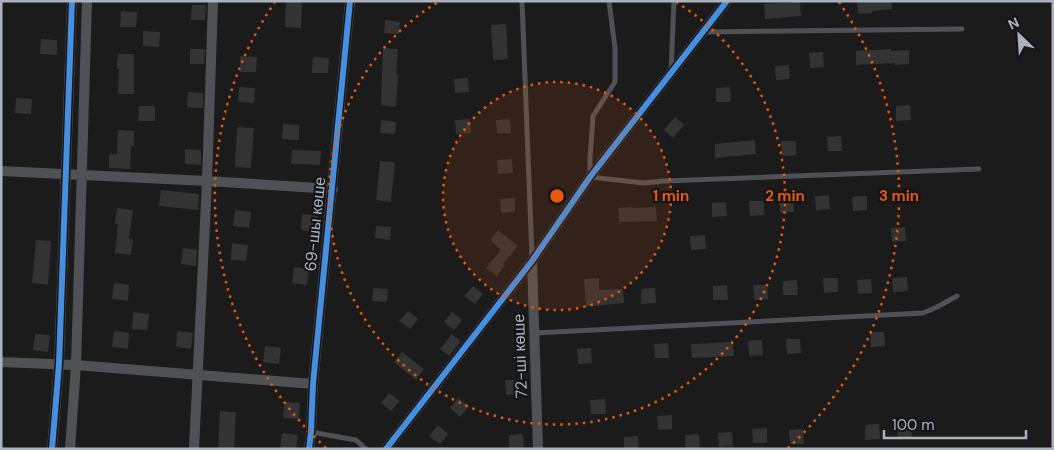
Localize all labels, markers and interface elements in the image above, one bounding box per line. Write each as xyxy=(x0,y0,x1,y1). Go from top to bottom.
north arrow xyxy=(994,10,1044,60)
text: N xyxy=(1005,13,1022,34)
street label: 69-шы көше xyxy=(300,176,330,272)
text: 1 min xyxy=(653,186,689,206)
text: 2 min xyxy=(765,186,805,206)
text: 3 min xyxy=(879,186,919,206)
centre of rings xyxy=(548,187,566,205)
street label: 72-ші көше xyxy=(508,313,532,398)
scale bar xyxy=(884,408,1026,440)
text: 100 m xyxy=(892,415,935,435)

